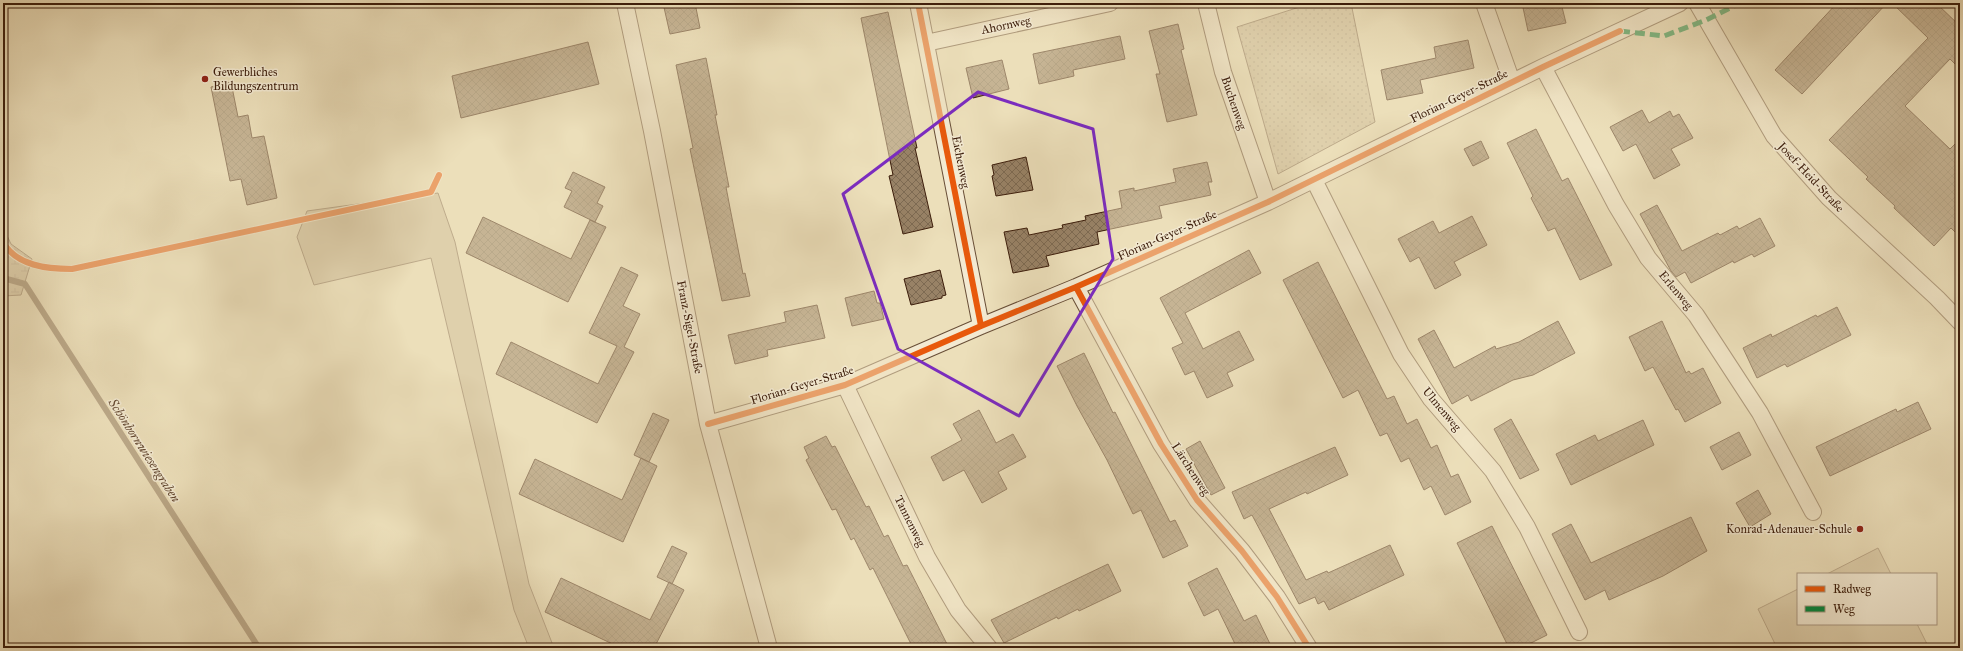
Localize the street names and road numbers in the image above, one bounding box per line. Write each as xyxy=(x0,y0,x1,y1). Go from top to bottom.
street label: Ahornweg xyxy=(979,13,1033,38)
street label: Florian-Geyer-Straße xyxy=(1408,66,1510,126)
street label: Buchenweg xyxy=(1217,74,1250,132)
street label: Eichenweg xyxy=(948,135,973,190)
street label: Josef-Heid-Straße xyxy=(1773,138,1847,216)
street label: Florian-Geyer-Straße xyxy=(1115,207,1219,263)
street label: Erlenweg xyxy=(1655,268,1696,313)
street label: Franz-Sigel-Straße xyxy=(673,279,706,375)
street label: Florian-Geyer-Straße xyxy=(749,363,855,407)
street label: Ulmenweg xyxy=(1419,384,1464,435)
street label: Lärchenweg xyxy=(1168,440,1213,499)
street label: Tannenweg xyxy=(891,493,929,550)

